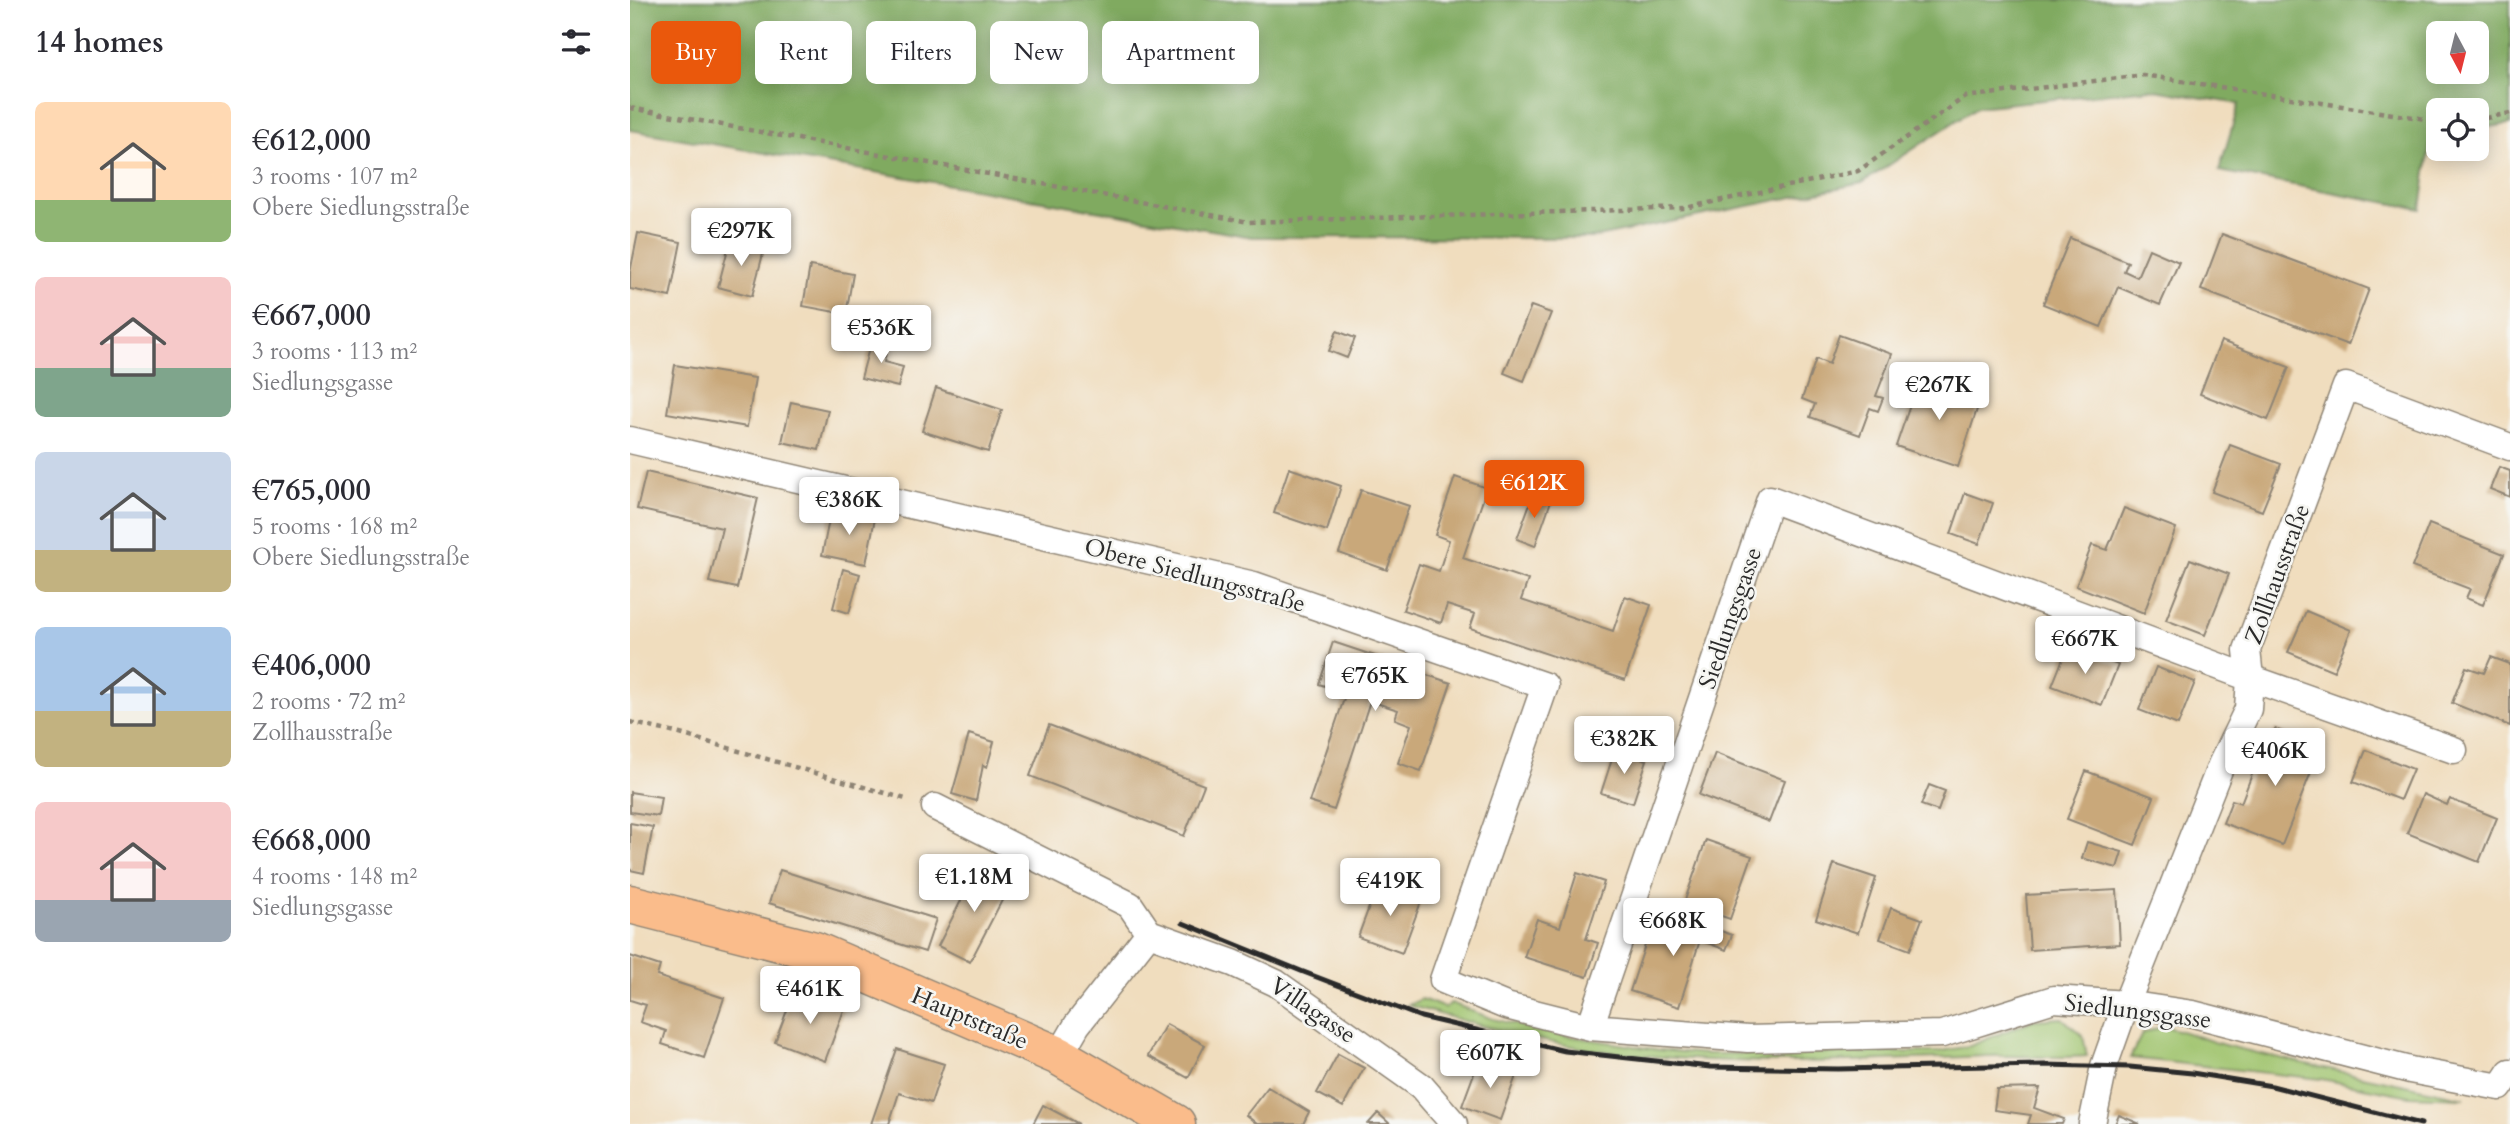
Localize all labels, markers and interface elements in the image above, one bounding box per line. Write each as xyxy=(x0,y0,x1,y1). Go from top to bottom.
chip: Buy xyxy=(651,21,741,84)
chip: Rent xyxy=(755,21,852,84)
chip: Filters xyxy=(866,21,976,84)
chip: New xyxy=(990,21,1088,84)
chip: Apartment xyxy=(1102,21,1259,84)
north arrow xyxy=(2426,21,2488,84)
map controls xyxy=(2426,21,2489,161)
text: 14 homes xyxy=(35,22,164,63)
icon: filters xyxy=(557,23,595,61)
button: locate xyxy=(2426,98,2489,161)
text: €612,000 xyxy=(252,120,371,161)
icon: home xyxy=(91,130,175,214)
text: 3 rooms · 107 m² xyxy=(252,161,417,192)
text: Obere Siedlungsstraße xyxy=(252,192,470,223)
pin: €297K xyxy=(692,208,790,268)
text: €297K xyxy=(707,215,775,246)
text: €667,000 xyxy=(252,295,371,336)
icon: home xyxy=(91,305,175,389)
pin: €536K xyxy=(832,306,930,365)
text: €536K xyxy=(847,312,915,343)
text: 3 rooms · 113 m² xyxy=(252,336,417,367)
pin: €267K xyxy=(1890,362,1988,422)
text: Siedlungsgasse xyxy=(252,367,393,398)
text: €267K xyxy=(1905,369,1973,400)
pin: €612K xyxy=(1485,461,1583,520)
text: €612K xyxy=(1500,467,1568,498)
text: €765,000 xyxy=(252,470,371,511)
pin: €386K xyxy=(800,477,898,537)
icon: home xyxy=(91,480,175,564)
text: €386K xyxy=(815,484,883,515)
street label: Zollhausstraße xyxy=(2237,499,2318,649)
text: 5 rooms · 168 m² xyxy=(252,511,417,542)
street label: Obere Siedlungsstraße xyxy=(1081,530,1309,621)
text: Obere Siedlungsstraße xyxy=(252,542,470,573)
street label: Siedlungsgasse xyxy=(1691,543,1770,693)
pin: €667K xyxy=(2036,616,2134,676)
text: €667K xyxy=(2051,623,2119,654)
text: €406,000 xyxy=(252,645,371,686)
pin: €765K xyxy=(1326,654,1424,713)
icon: home xyxy=(91,655,175,739)
text: €765K xyxy=(1341,660,1409,691)
text: 2 rooms · 72 m² xyxy=(252,686,405,717)
pin: €382K xyxy=(1575,716,1673,776)
text: Zollhausstraße xyxy=(252,717,393,748)
text: €382K xyxy=(1590,723,1658,754)
pin: €406K xyxy=(2226,728,2324,788)
text: €406K xyxy=(2241,735,2309,766)
text: €668,000 xyxy=(252,820,371,861)
icon: home xyxy=(91,830,175,914)
pin: €1.18M xyxy=(917,855,1031,914)
pin: €419K xyxy=(1341,858,1439,918)
text: 4 rooms · 148 m² xyxy=(252,861,417,892)
text: €1.18M xyxy=(935,861,1013,892)
text: €419K xyxy=(1356,865,1424,896)
text: Siedlungsgasse xyxy=(252,892,393,923)
pin: €668K xyxy=(1624,898,1722,958)
text: €668K xyxy=(1639,905,1707,936)
pin: €461K xyxy=(761,967,859,1026)
street label: Villagasse xyxy=(1263,969,1362,1051)
text: €461K xyxy=(776,973,844,1004)
street label: Hauptstraße xyxy=(906,979,1033,1058)
street label: Siedlungsgasse xyxy=(2063,986,2213,1037)
pin: €607K xyxy=(1441,1030,1539,1090)
text: €607K xyxy=(1456,1037,1524,1068)

